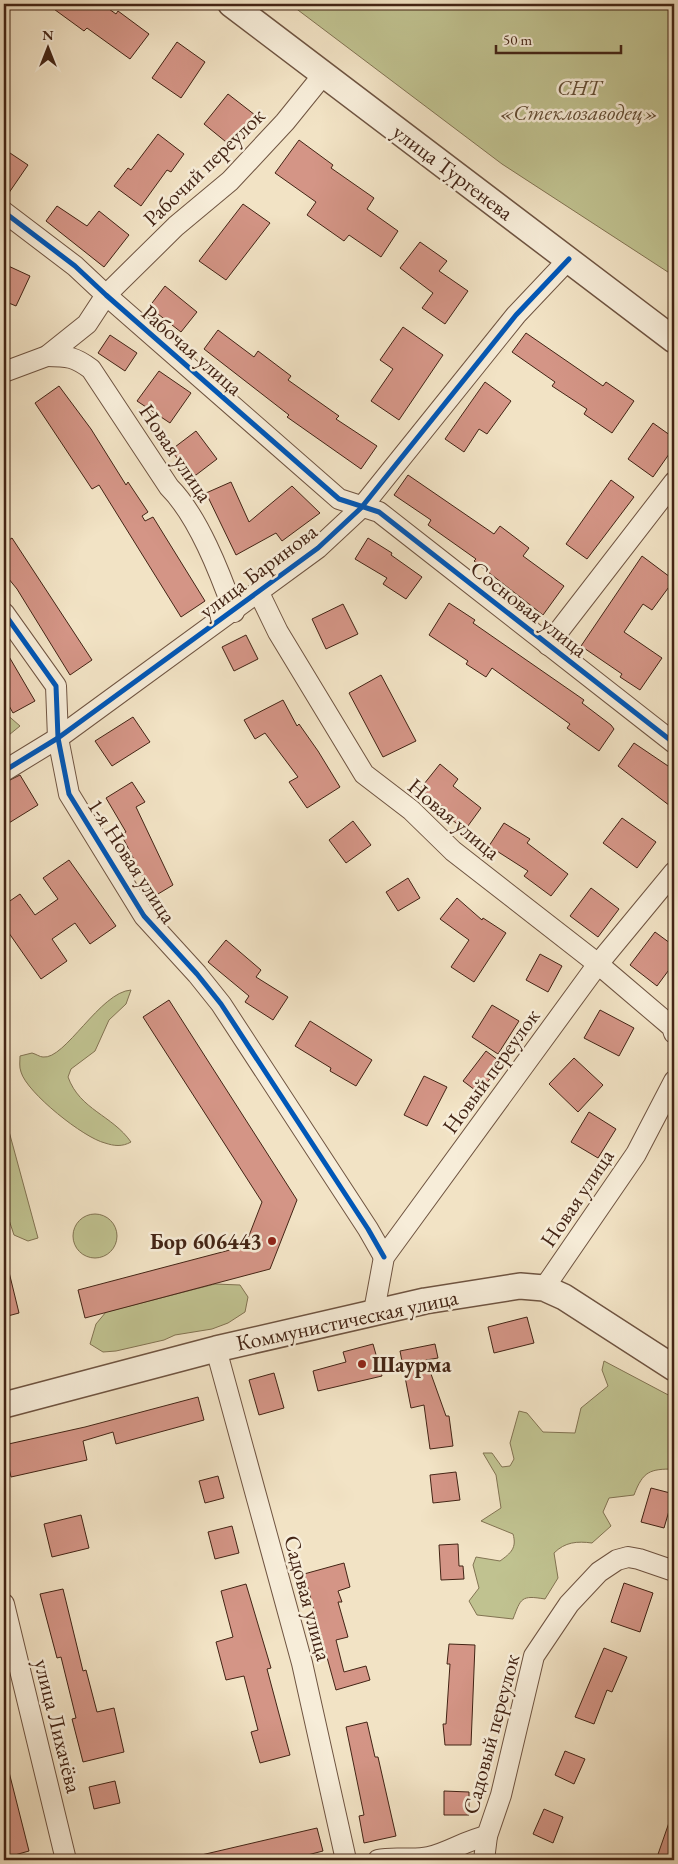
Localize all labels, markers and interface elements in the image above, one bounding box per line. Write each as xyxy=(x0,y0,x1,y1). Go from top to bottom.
north arrow xyxy=(22,22,72,72)
scale bar xyxy=(496,22,620,54)
text: N xyxy=(42,26,54,44)
text: 50 m xyxy=(503,30,532,49)
park label: СНТ «Стеклозаводец» xyxy=(500,73,658,127)
street label: Рабочий переулок xyxy=(137,101,272,233)
street label: улица Тургенева xyxy=(387,117,519,227)
street label: Рабочая улица xyxy=(135,298,249,402)
street label: Новая улица xyxy=(133,398,220,508)
street label: улица Баринова xyxy=(193,517,323,625)
street label: Сосновая улица xyxy=(464,554,594,664)
street label: Новая улица xyxy=(402,772,507,866)
street label: 1-я Новая улица xyxy=(81,793,183,929)
street label: Новый переулок xyxy=(436,1002,547,1139)
street label: Новая улица xyxy=(534,1143,621,1253)
place label: Бор 606443 xyxy=(150,1227,262,1256)
marker: Бор 606443 xyxy=(266,1235,278,1247)
street label: Коммунистическая улица xyxy=(233,1282,461,1358)
place label: Шаурма xyxy=(372,1350,452,1379)
marker: Шаурма xyxy=(356,1358,368,1370)
street label: Садовая улица xyxy=(277,1532,339,1664)
street label: Садовый переулок xyxy=(456,1650,526,1817)
street label: улица Лихачёва xyxy=(27,1656,89,1796)

